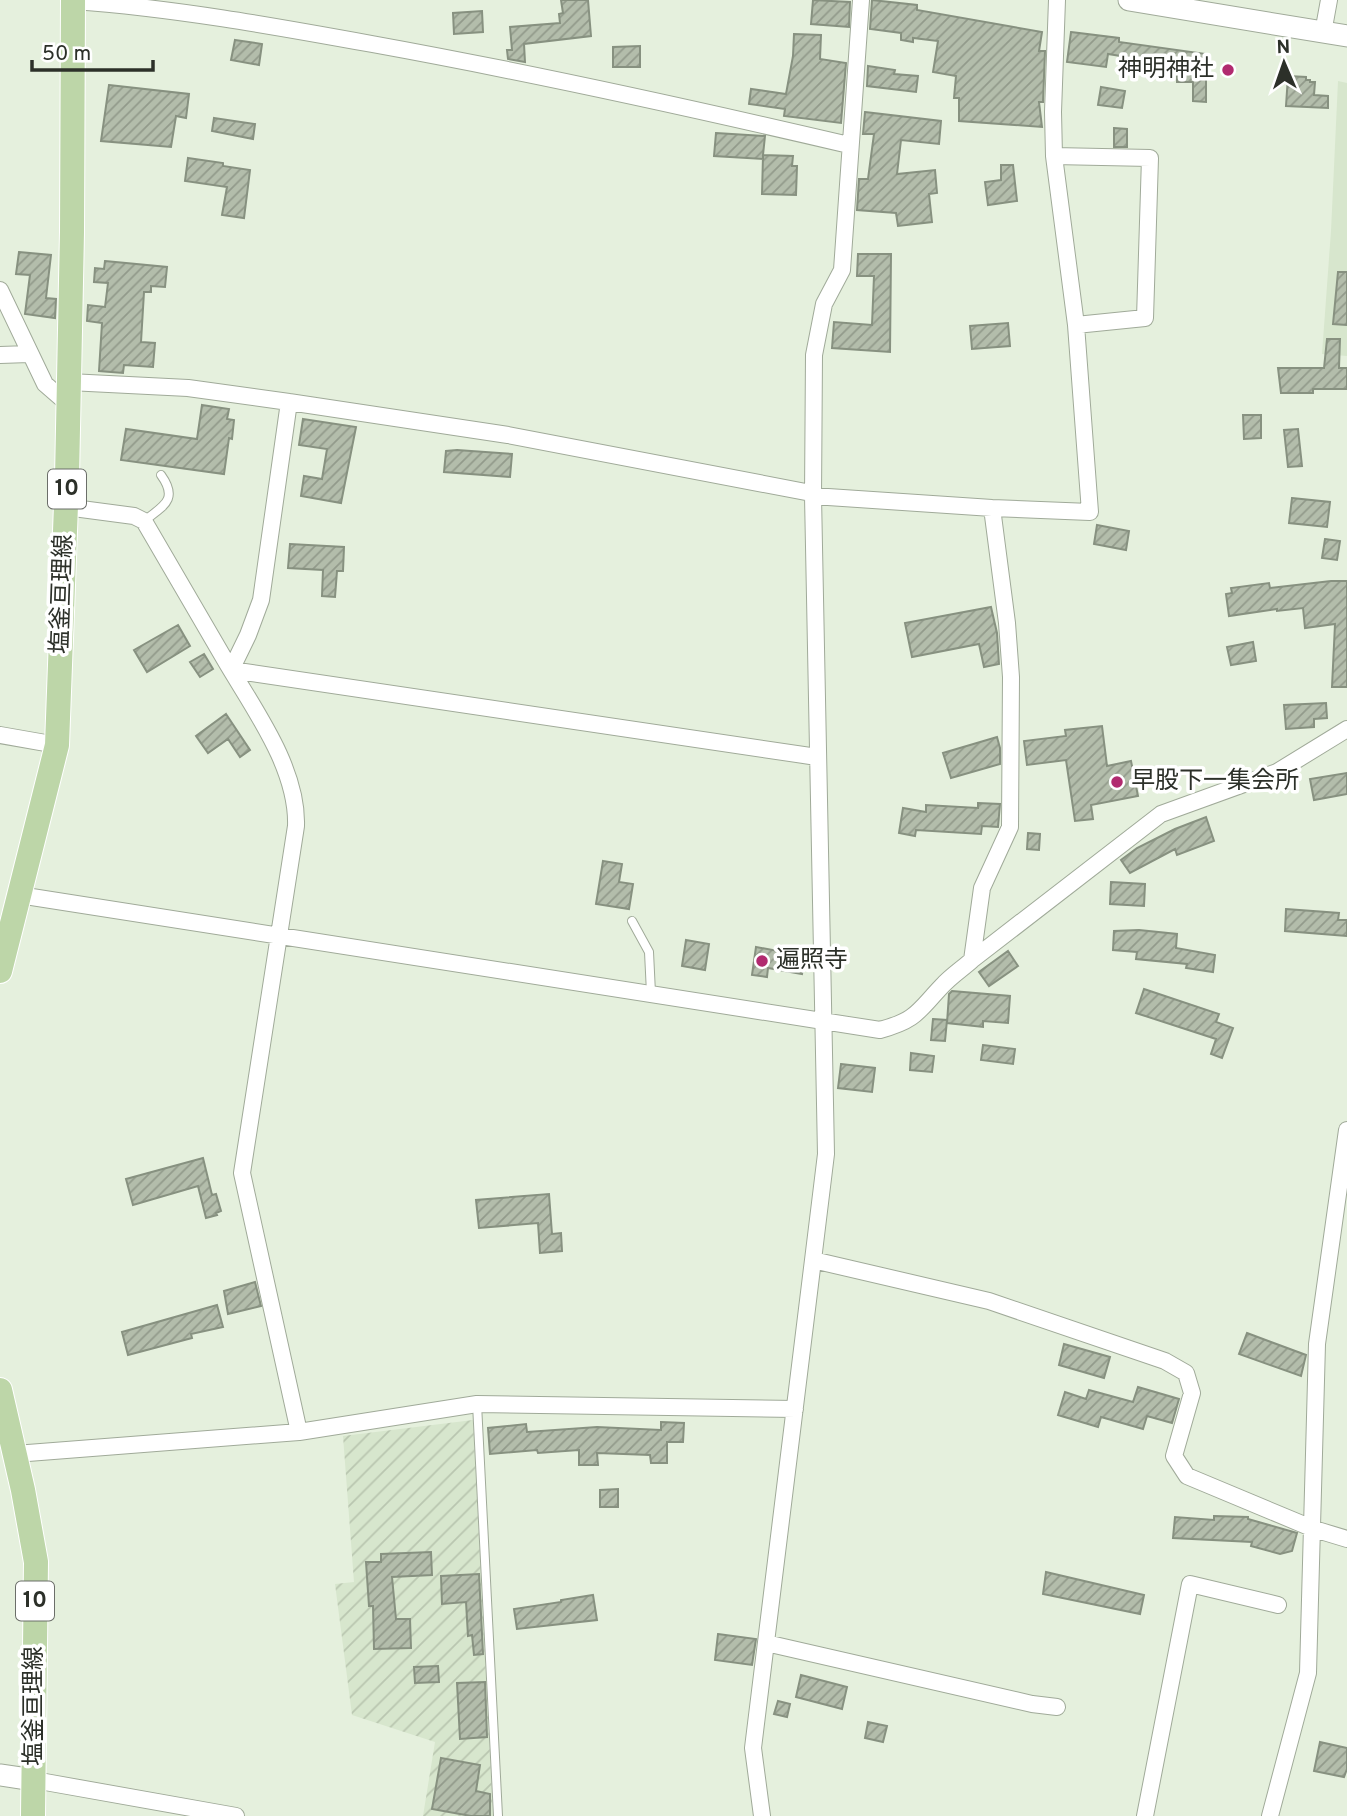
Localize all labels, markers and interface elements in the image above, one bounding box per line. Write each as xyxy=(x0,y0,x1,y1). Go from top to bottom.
scale bar xyxy=(32,28,152,72)
north arrow xyxy=(1249,28,1319,98)
text: N xyxy=(1276,36,1291,60)
text: 50 m xyxy=(42,41,91,68)
place label: 神明神社 xyxy=(1118,55,1214,85)
marker: 神明神社 xyxy=(1220,62,1236,78)
road number: 10 xyxy=(48,470,86,509)
street label: 塩釜亘理線 xyxy=(46,534,80,654)
place label: 早股下一集会所 xyxy=(1131,767,1299,797)
marker: 早股下一集会所 xyxy=(1109,774,1125,790)
place label: 遍照寺 xyxy=(776,946,848,976)
marker: 遍照寺 xyxy=(754,953,770,969)
road number: 10 xyxy=(16,1582,54,1620)
street label: 塩釜亘理線 xyxy=(20,1646,50,1766)

